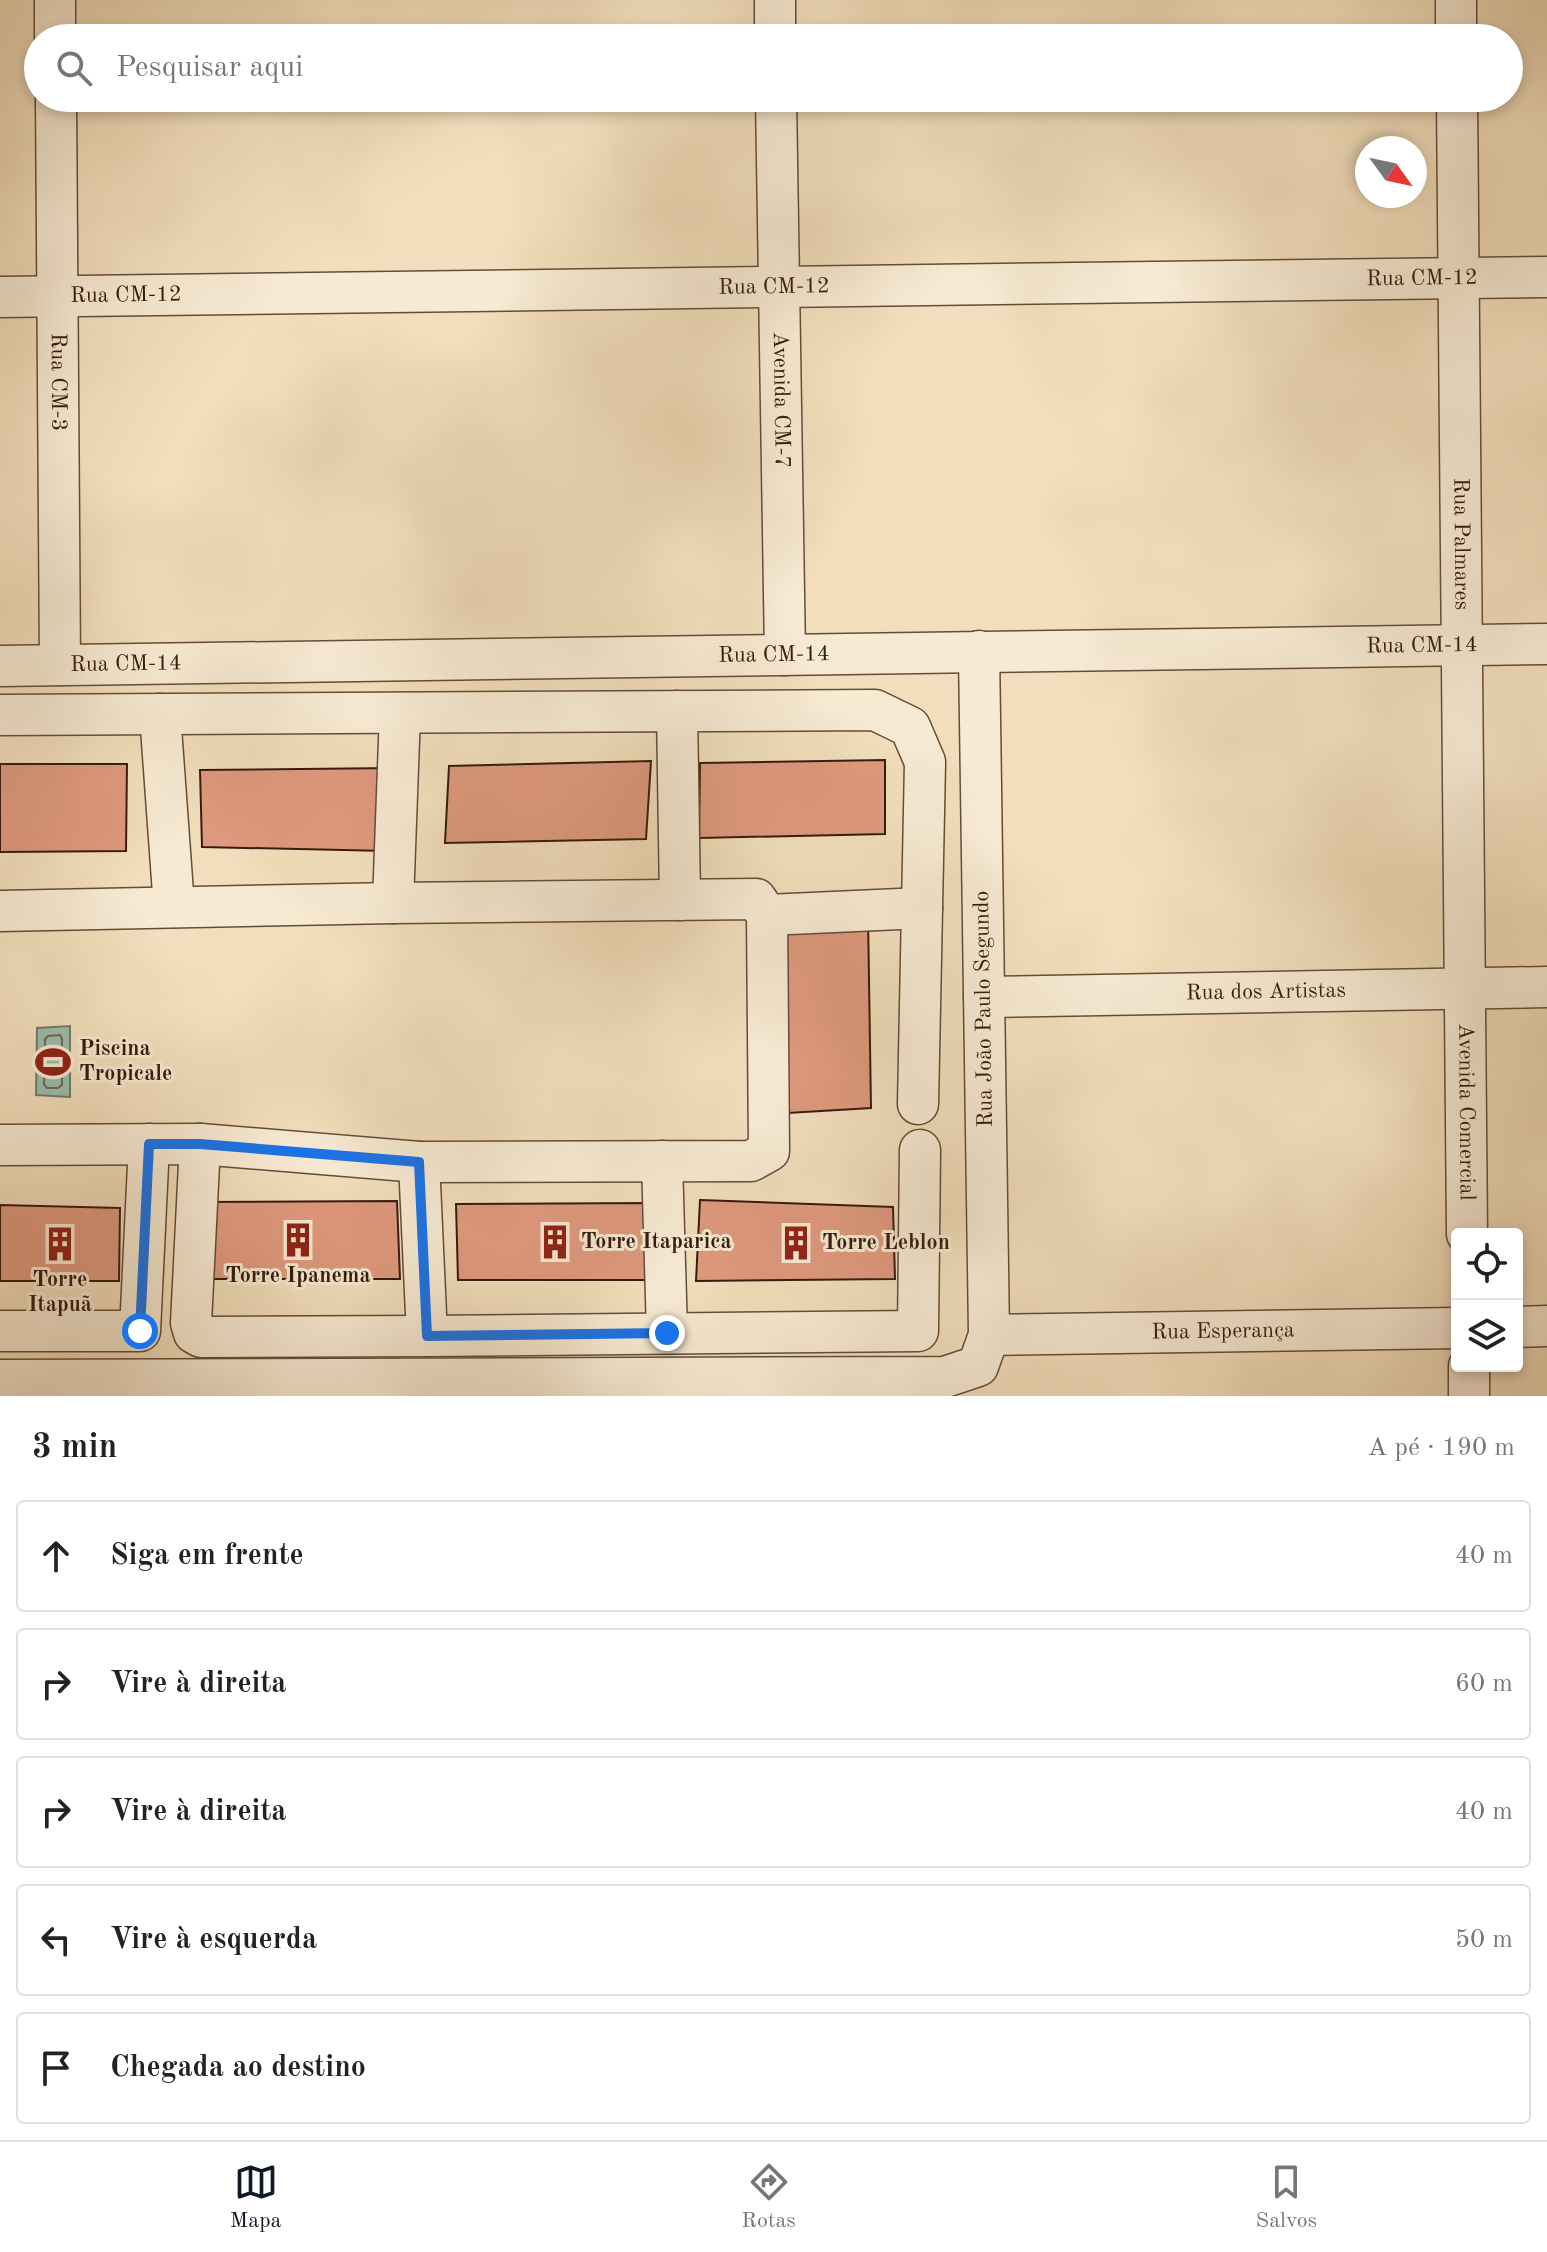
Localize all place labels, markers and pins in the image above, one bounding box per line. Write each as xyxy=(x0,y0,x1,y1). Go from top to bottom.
place label: Piscina Tropicale xyxy=(79,1038,173,1085)
sports icon: Piscina Tropicale xyxy=(34,1043,72,1081)
building icon: Torre Ipanema xyxy=(279,1221,317,1259)
building icon: Torre Itaparica xyxy=(536,1223,574,1261)
building icon: Torre Leblon xyxy=(777,1224,815,1262)
building icon: Torre Itapuã xyxy=(41,1225,79,1263)
place label: Torre Itaparica xyxy=(581,1231,732,1253)
place label: Torre Leblon xyxy=(822,1232,950,1254)
place label: Torre Ipanema xyxy=(225,1265,371,1287)
place label: Torre Itapuã xyxy=(28,1269,92,1316)

